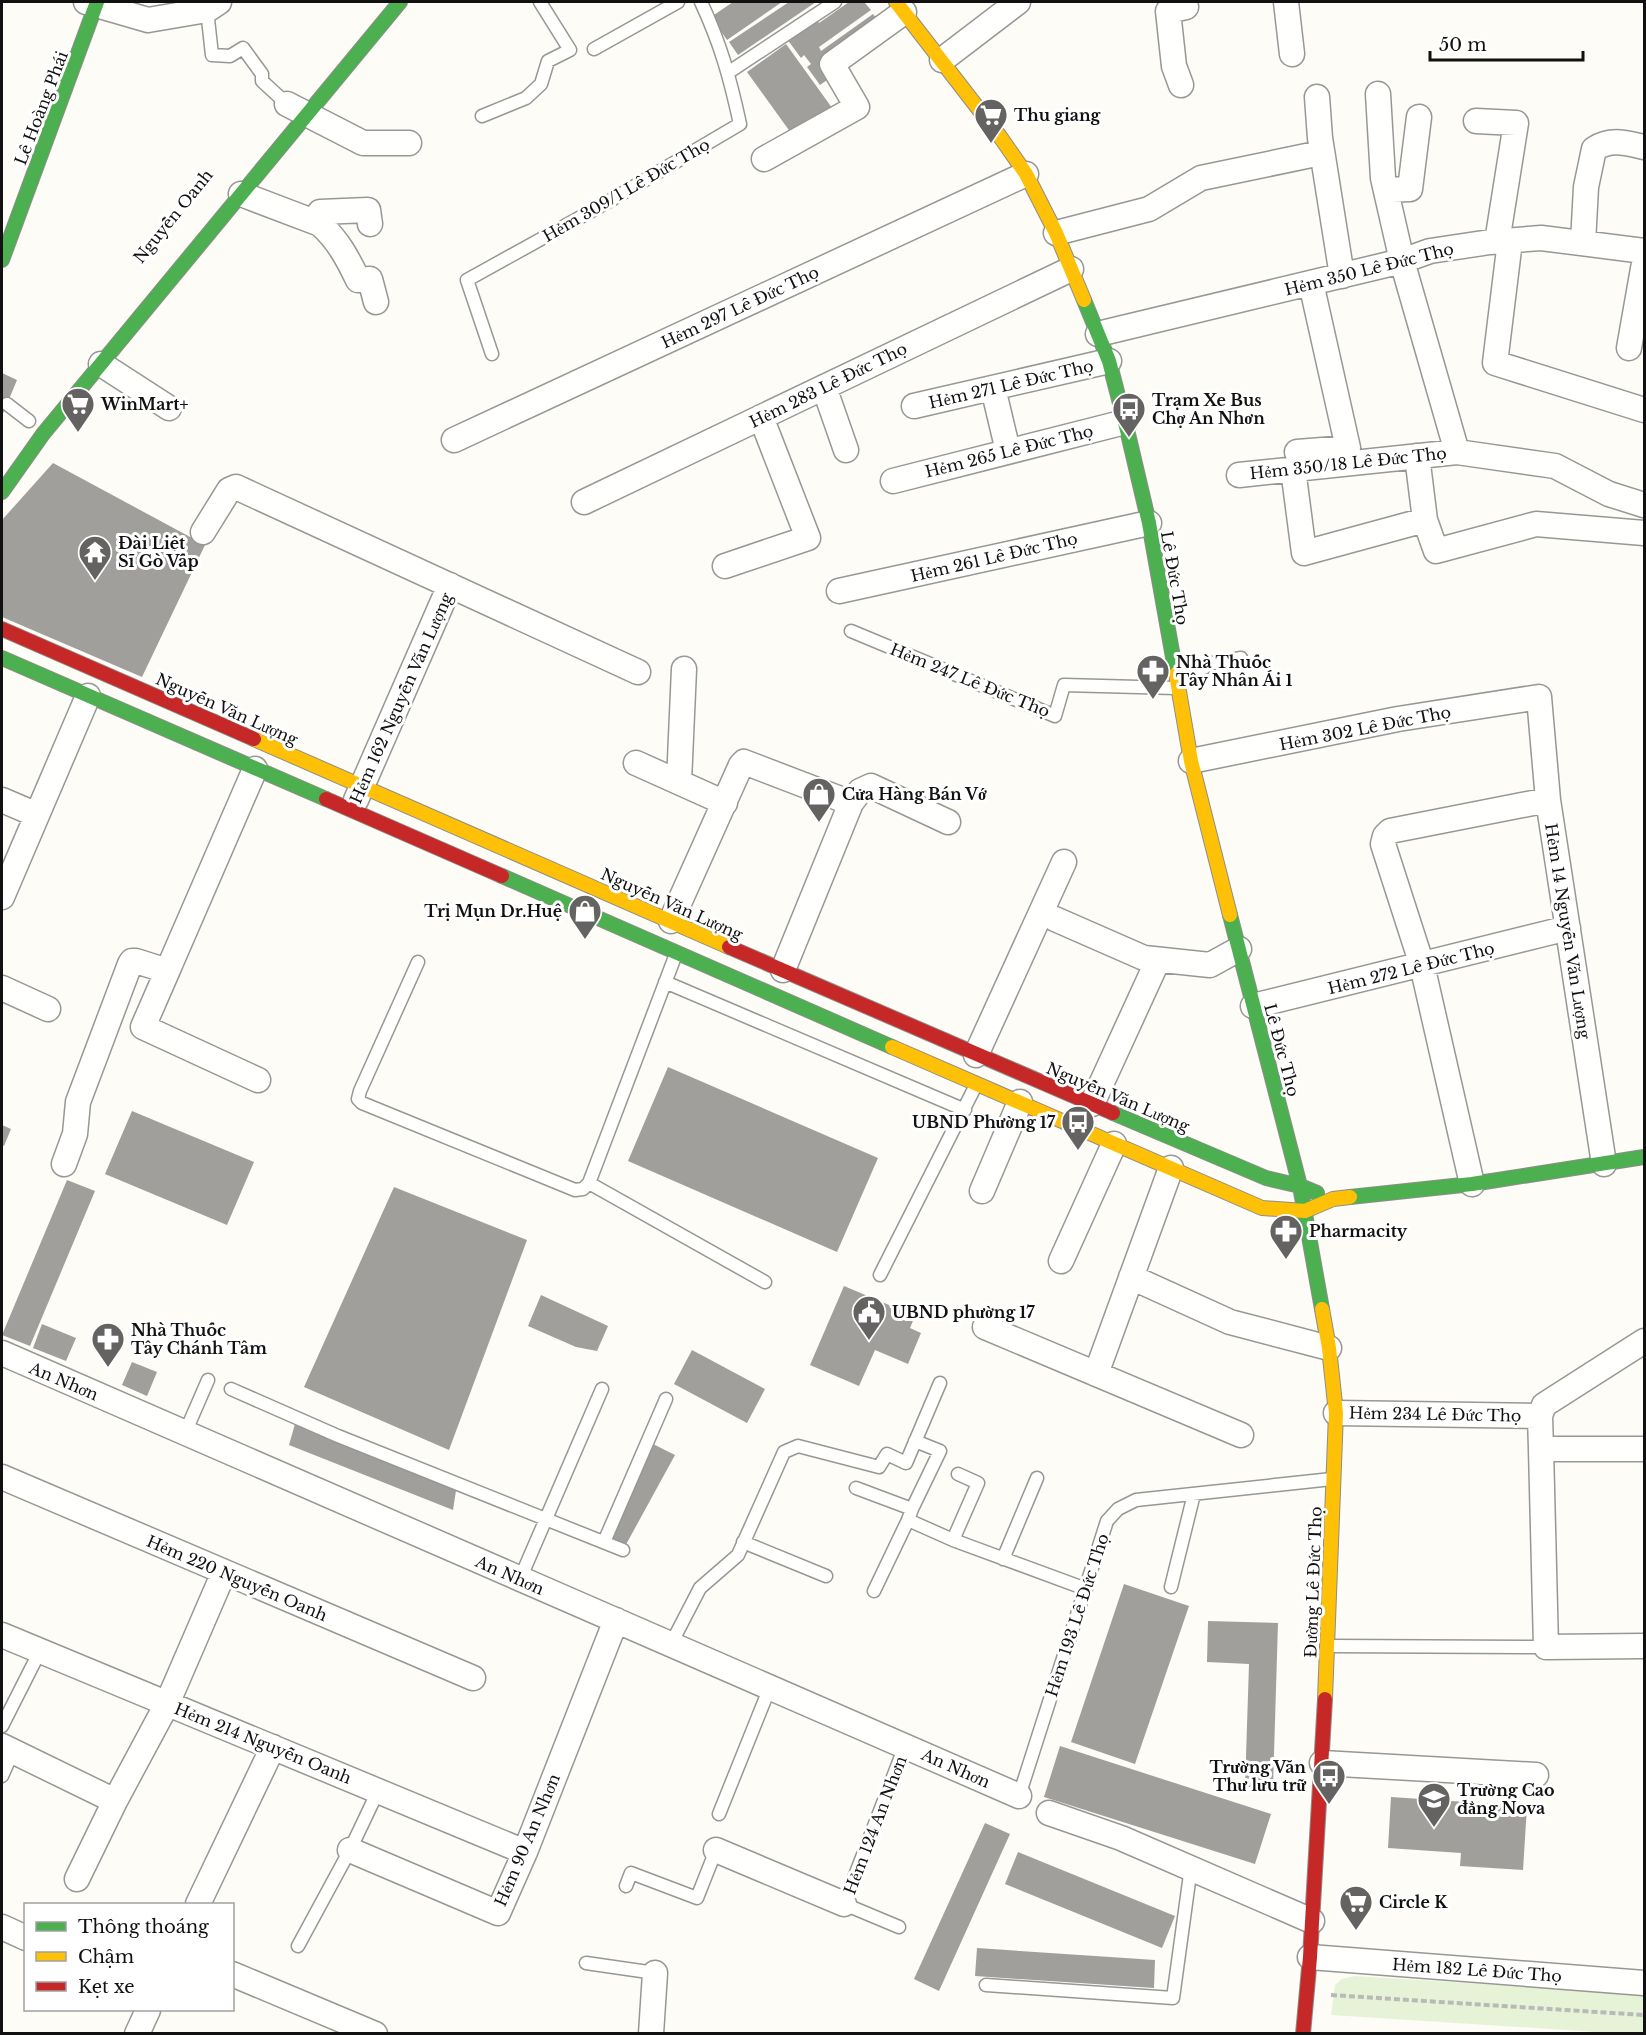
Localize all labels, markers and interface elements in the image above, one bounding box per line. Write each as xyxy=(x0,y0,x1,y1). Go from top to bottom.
scale bar xyxy=(1430,24,1583,62)
text: 50 m xyxy=(1439,34,1487,56)
street label: Lê Hoàng Phái xyxy=(10,48,72,168)
supermarket icon: Thu giang xyxy=(973,97,1009,144)
place label: Thu giang xyxy=(1014,105,1102,125)
street label: Hẻm 309/1 Lê Đức Thọ xyxy=(539,134,713,246)
street label: Nguyễn Oanh xyxy=(129,165,217,267)
street label: Hẻm 350 Lê Đức Thọ xyxy=(1282,238,1456,300)
street label: Hẻm 297 Lê Đức Thọ xyxy=(658,262,822,352)
street label: Hẻm 283 Lê Đức Thọ xyxy=(746,338,910,432)
street label: Hẻm 271 Lê Đức Thọ xyxy=(927,355,1095,413)
supermarket icon: WinMart+ xyxy=(60,386,96,433)
place label: Trạm Xe Bus Chợ An Nhơn xyxy=(1152,390,1265,428)
bus stop icon: Trạm Xe Bus Chợ An Nhơn xyxy=(1111,391,1147,438)
place label: WinMart+ xyxy=(100,394,188,414)
street label: Hẻm 265 Lê Đức Thọ xyxy=(923,420,1095,482)
street label: Hẻm 350/18 Lê Đức Thọ xyxy=(1249,443,1447,483)
street label: Hẻm 261 Lê Đức Thọ xyxy=(909,528,1079,586)
street label: Lê Đức Thọ xyxy=(1157,529,1193,627)
place label: Đài Liệt Sĩ Gò Vấp xyxy=(118,533,199,571)
temple icon: Đài Liệt Sĩ Gò Vấp xyxy=(77,534,113,581)
street label: Hẻm 162 Nguyễn Văn Lượng xyxy=(345,589,457,807)
street label: Hẻm 247 Lê Đức Thọ xyxy=(887,639,1053,721)
place label: Nhà Thuốc Tây Nhân Ái 1 xyxy=(1176,652,1293,690)
pharmacy icon: Nhà Thuốc Tây Nhân Ái 1 xyxy=(1135,653,1171,700)
street label: Nguyễn Văn Lượng xyxy=(153,669,301,749)
street label: Hẻm 302 Lê Đức Thọ xyxy=(1277,702,1453,754)
shop icon: Cửa Hàng Bán Vớ xyxy=(801,776,837,823)
place label: Cửa Hàng Bán Vớ xyxy=(842,784,987,804)
street label: Hẻm 14 Nguyễn Văn Lượng xyxy=(1541,822,1595,1041)
street label: Nguyễn Văn Lượng xyxy=(598,864,746,944)
shop icon: Trị Mụn Dr.Huệ xyxy=(567,893,603,940)
place label: Trị Mụn Dr.Huệ xyxy=(424,901,562,921)
street label: Hẻm 272 Lê Đức Thọ xyxy=(1326,938,1496,998)
street label: Lê Đức Thọ xyxy=(1260,1001,1304,1099)
street label: Nguyễn Văn Lượng xyxy=(1044,1058,1193,1136)
bus stop icon: UBND Phường 17 xyxy=(1060,1104,1096,1151)
place label: UBND Phường 17 xyxy=(912,1112,1056,1132)
pharmacy icon: Pharmacity xyxy=(1268,1213,1304,1260)
place label: Pharmacity xyxy=(1309,1221,1408,1241)
public building icon: UBND phường 17 xyxy=(851,1294,887,1341)
place label: UBND phường 17 xyxy=(892,1302,1035,1322)
place label: Nhà Thuốc Tây Chánh Tâm xyxy=(131,1320,267,1358)
pharmacy icon: Nhà Thuốc Tây Chánh Tâm xyxy=(90,1321,126,1368)
street label: An Nhơn xyxy=(26,1357,101,1404)
street label: Hẻm 234 Lê Đức Thọ xyxy=(1349,1402,1521,1426)
street label: Đường Lê Đức Thọ xyxy=(1300,1506,1326,1658)
street label: Hẻm 220 Nguyễn Oanh xyxy=(144,1531,330,1625)
street label: Hẻm 193 Lê Đức Thọ xyxy=(1041,1531,1113,1699)
street label: An Nhơn xyxy=(472,1551,547,1599)
street label: Hẻm 214 Nguyễn Oanh xyxy=(171,1698,355,1788)
street label: An Nhơn xyxy=(918,1744,993,1792)
street label: Hẻm 124 An Nhơn xyxy=(839,1753,911,1897)
place label: Trường Văn Thư lưu trữ xyxy=(1210,1757,1306,1795)
bus stop icon: Trường Văn Thư lưu trữ xyxy=(1311,1758,1347,1805)
street label: Hẻm 90 An Nhơn xyxy=(490,1771,564,1909)
place label: Trường Cao đẳng Nova xyxy=(1457,1780,1555,1818)
school or university icon: Trường Cao đẳng Nova xyxy=(1416,1781,1452,1828)
supermarket icon: Circle K xyxy=(1338,1884,1374,1931)
place label: Circle K xyxy=(1379,1892,1448,1912)
legend xyxy=(24,1903,234,2011)
text: Thông thoáng xyxy=(78,1916,209,1938)
text: Chậm xyxy=(78,1946,134,1968)
street label: Hẻm 182 Lê Đức Thọ xyxy=(1391,1954,1563,1986)
text: Kẹt xe xyxy=(78,1976,135,1998)

